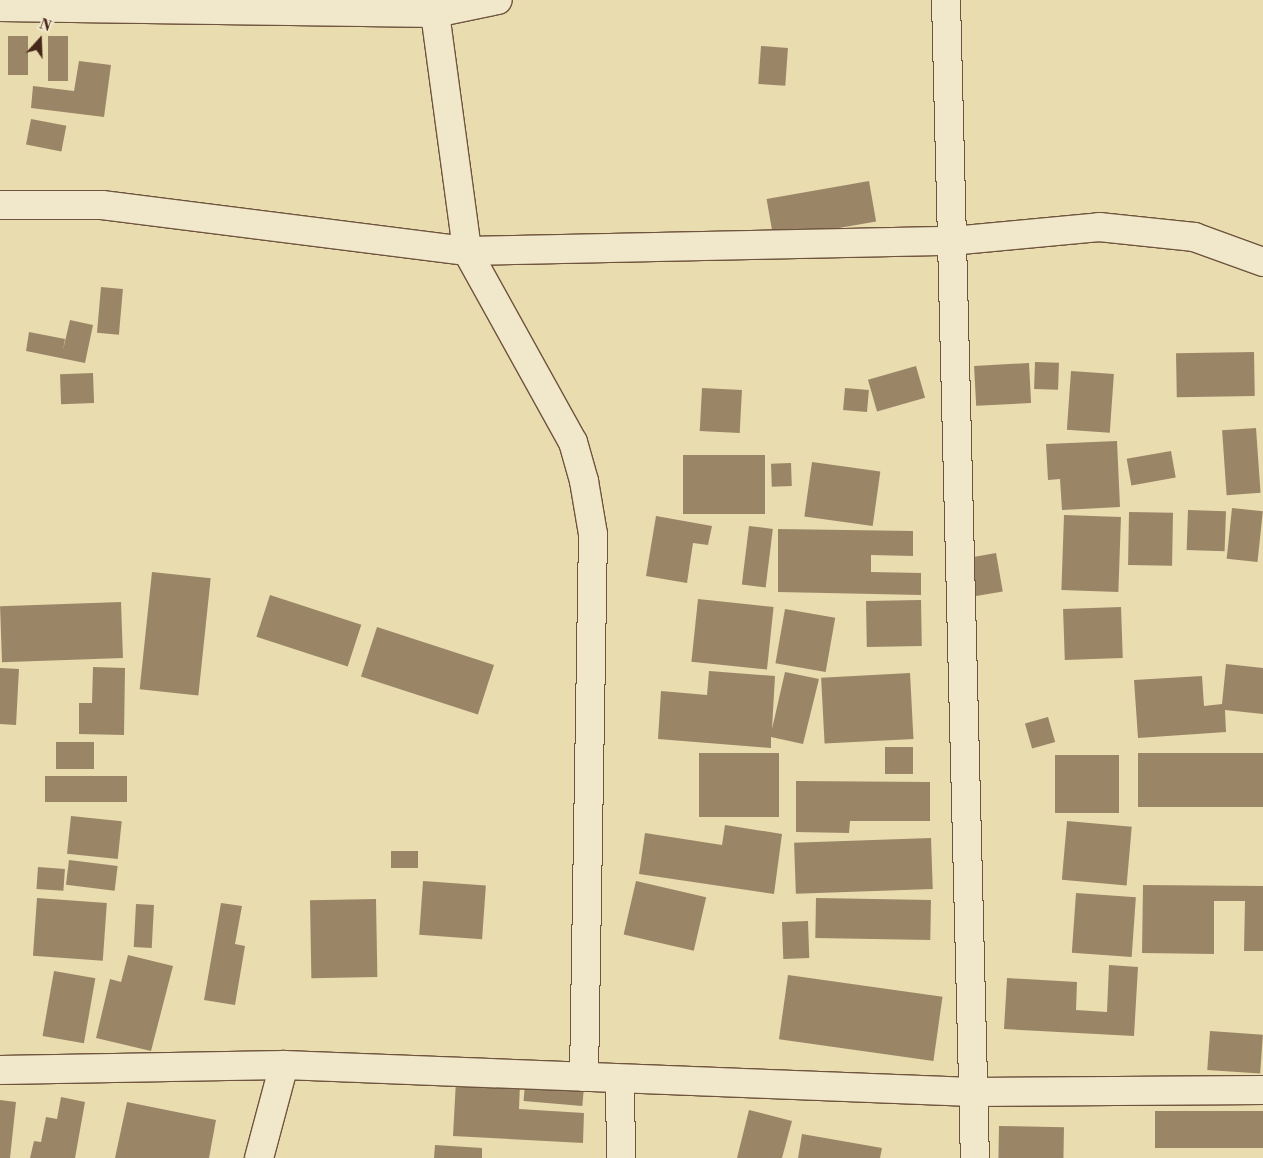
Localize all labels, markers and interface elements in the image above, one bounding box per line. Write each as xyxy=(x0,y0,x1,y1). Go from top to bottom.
north arrow xyxy=(15,15,65,65)
text: N xyxy=(37,16,53,36)

